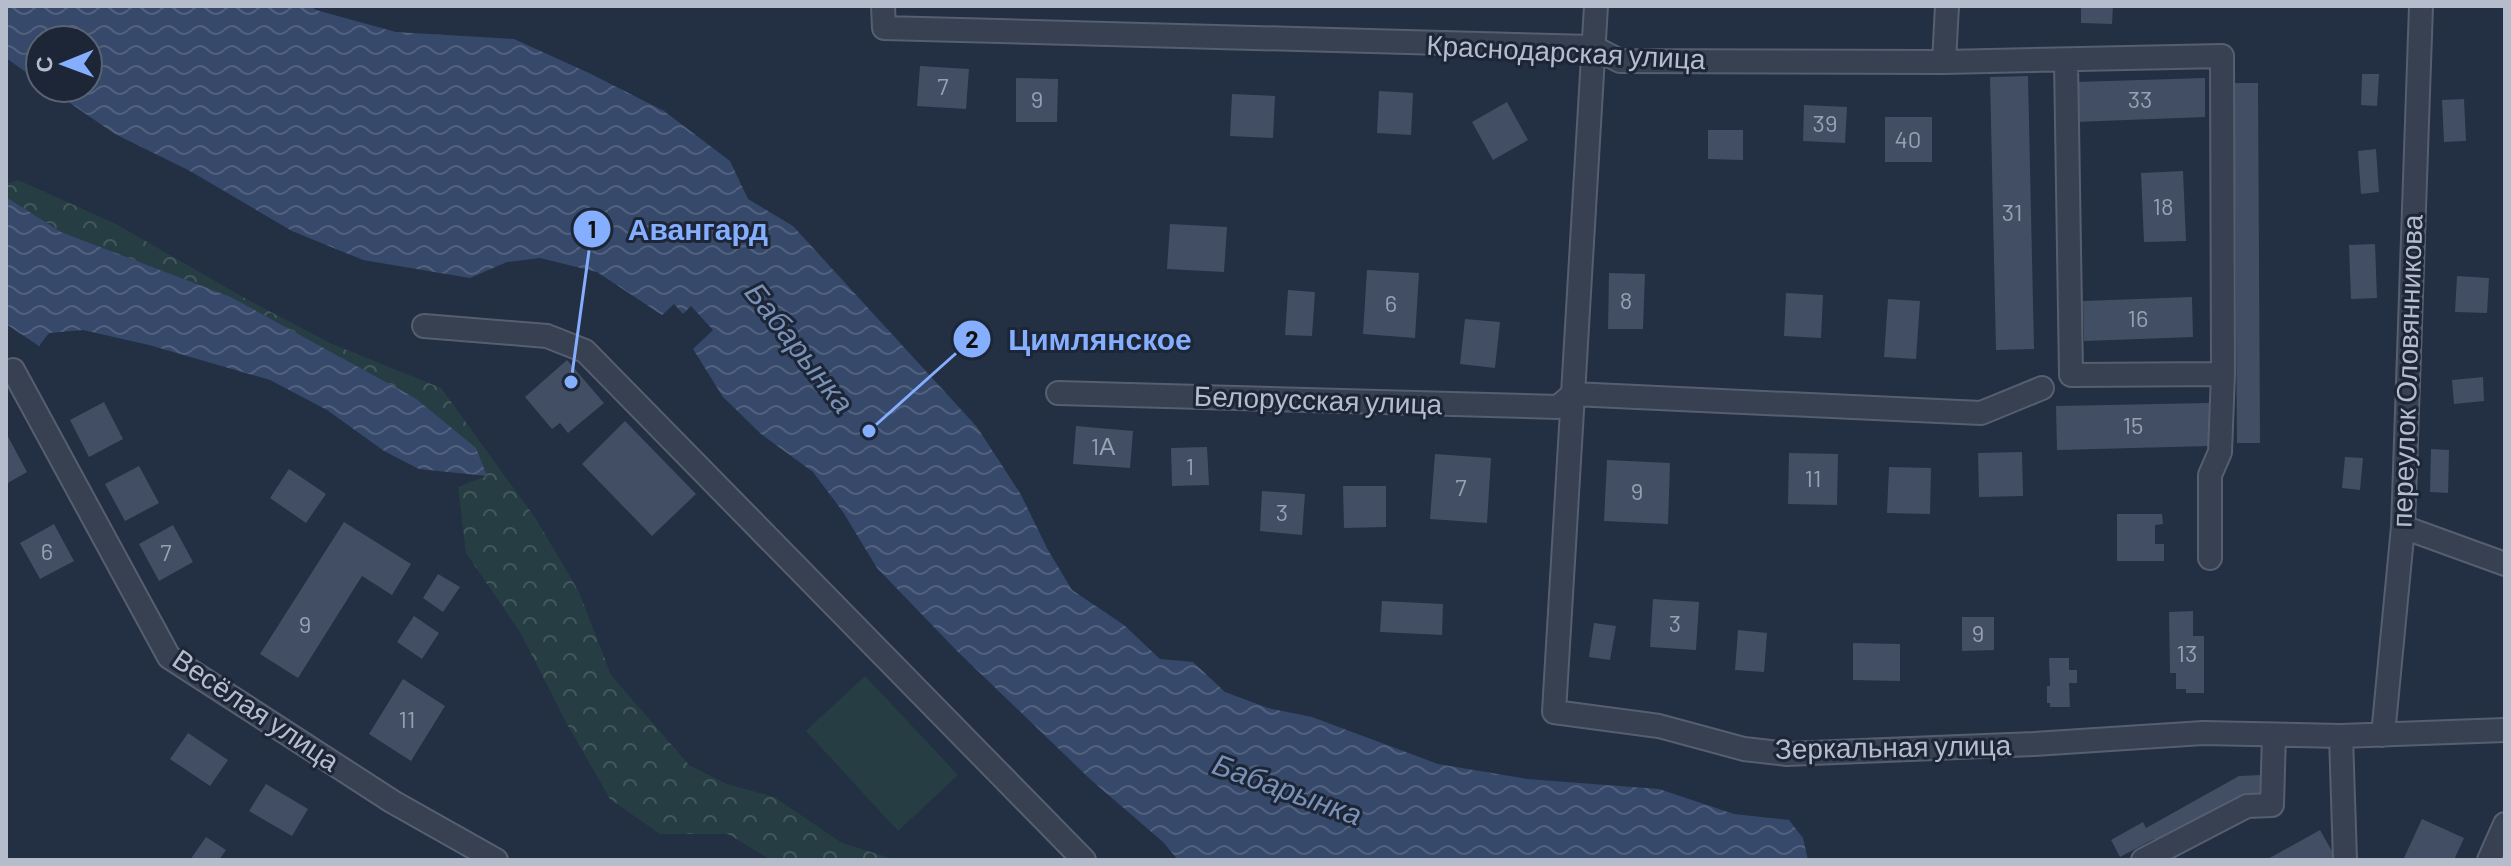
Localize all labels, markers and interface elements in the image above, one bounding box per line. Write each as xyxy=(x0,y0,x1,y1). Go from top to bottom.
north arrow xyxy=(24,24,104,104)
street label: Краснодарская улица xyxy=(1426,27,1707,75)
text: С xyxy=(30,56,56,73)
house number: 7 xyxy=(937,71,949,100)
house number: 9 xyxy=(1031,84,1043,113)
house number: 33 xyxy=(2128,84,2152,113)
house number: 39 xyxy=(1813,108,1837,137)
house number: 40 xyxy=(1895,124,1921,153)
house number: 18 xyxy=(2153,191,2173,220)
house number: 31 xyxy=(2002,197,2022,226)
callout: Авангард xyxy=(572,202,784,256)
text: Авангард xyxy=(628,210,768,246)
street label: переулок Оловянникова xyxy=(2384,213,2428,528)
text: 1 xyxy=(588,214,596,243)
water label: Бабарынка xyxy=(738,274,863,419)
house number: 8 xyxy=(1620,285,1632,314)
house number: 6 xyxy=(1385,288,1397,317)
house number: 16 xyxy=(2128,303,2148,332)
callout: Цимлянское xyxy=(952,312,1208,366)
text: Цимлянское xyxy=(1008,320,1192,356)
text: 2 xyxy=(965,324,979,353)
street label: Белорусская улица xyxy=(1193,378,1443,420)
house number: 15 xyxy=(2123,410,2143,439)
house number: 1А xyxy=(1091,431,1115,460)
house number: 1 xyxy=(1186,451,1194,480)
house number: 11 xyxy=(1805,463,1821,492)
house number: 7 xyxy=(1455,472,1467,501)
house number: 9 xyxy=(1631,476,1643,505)
house number: 3 xyxy=(1276,497,1288,526)
house number: 6 xyxy=(41,536,53,565)
house number: 7 xyxy=(160,537,172,566)
house number: 3 xyxy=(1669,608,1681,637)
house number: 9 xyxy=(299,609,311,638)
house number: 9 xyxy=(1972,618,1984,647)
house number: 13 xyxy=(2177,638,2197,667)
street label: Весёлая улица xyxy=(167,641,347,778)
house number: 11 xyxy=(399,704,415,733)
street label: Зеркальная улица xyxy=(1775,727,2012,765)
water label: Бабарынка xyxy=(1208,745,1367,832)

